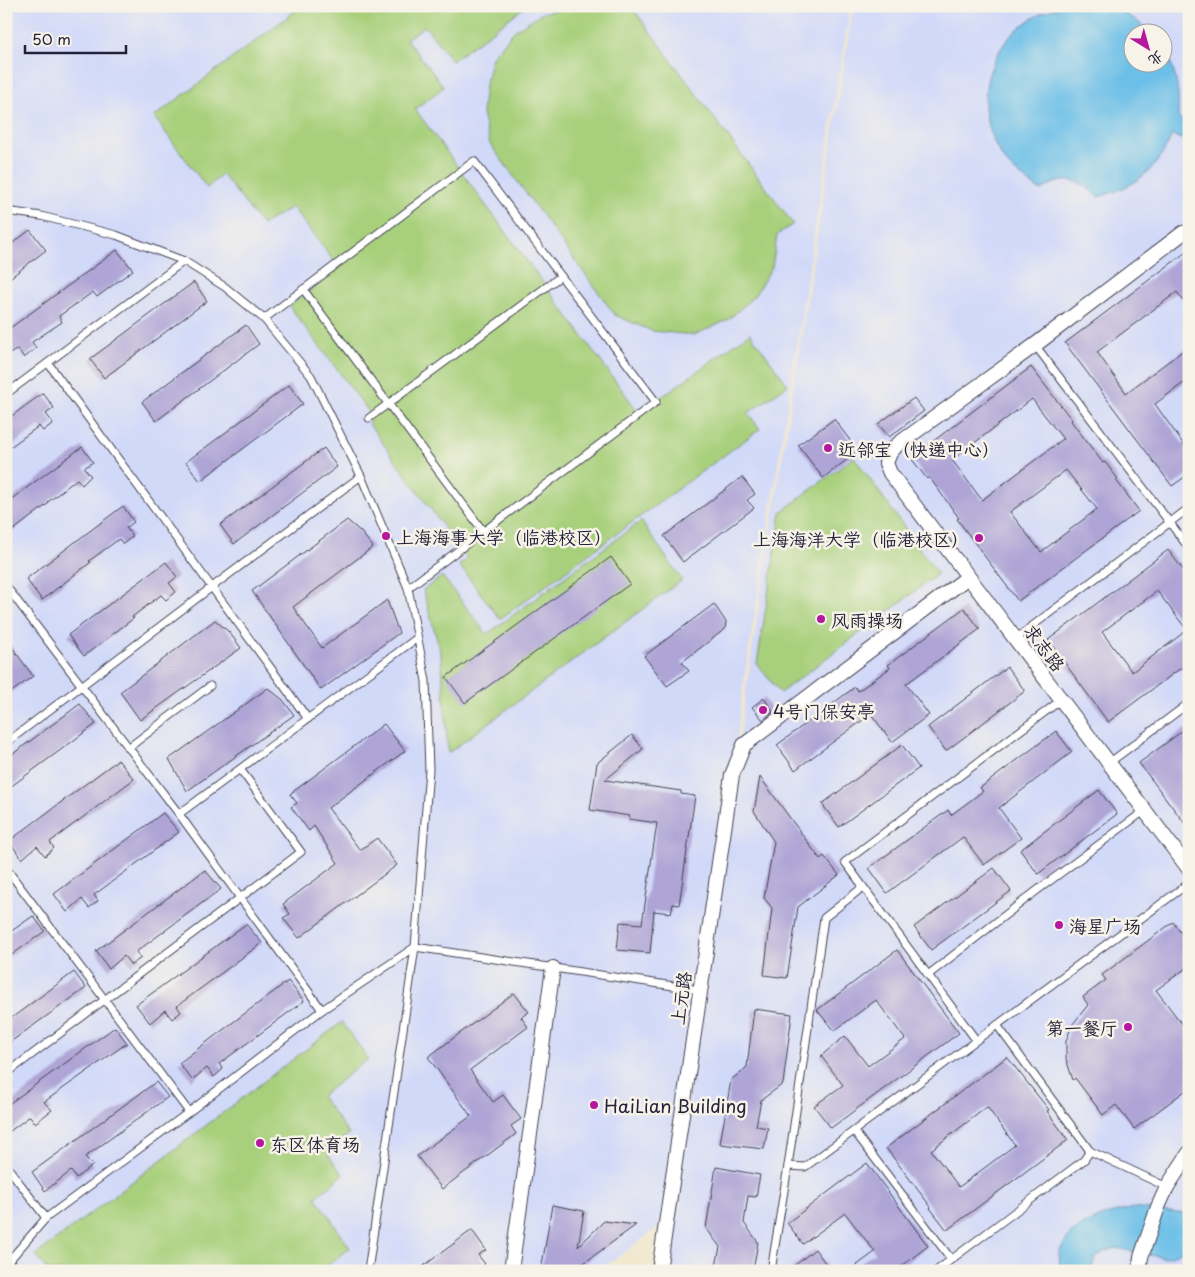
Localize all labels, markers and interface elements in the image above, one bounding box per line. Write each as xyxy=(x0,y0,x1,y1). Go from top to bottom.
scale bar xyxy=(25,22,126,54)
north arrow xyxy=(1122,22,1172,72)
text: 50 m xyxy=(32,27,71,50)
text: 北 xyxy=(1144,46,1168,71)
place label: 近邻宝（快递中心） xyxy=(838,435,1000,462)
marker: 近邻宝（快递中心） xyxy=(822,442,834,454)
place label: 上海海事大学（临港校区） xyxy=(396,523,612,550)
place label: 上海海洋大学（临港校区） xyxy=(753,525,969,552)
marker: 上海海事大学（临港校区） xyxy=(380,530,392,542)
marker: 上海海洋大学（临港校区） xyxy=(973,532,985,544)
place label: 风雨操场 xyxy=(831,606,903,633)
marker: 风雨操场 xyxy=(815,613,827,625)
street label: 求志路 xyxy=(1018,617,1072,677)
place label: 4号门保安亭 xyxy=(773,697,875,724)
marker: 4号门保安亭 xyxy=(757,704,769,716)
place label: 海星广场 xyxy=(1069,912,1141,939)
marker: 海星广场 xyxy=(1053,919,1065,931)
street label: 上元路 xyxy=(663,969,697,1027)
place label: 第一餐厅 xyxy=(1046,1014,1118,1041)
marker: 第一餐厅 xyxy=(1122,1021,1134,1033)
place label: HaiLian Building xyxy=(604,1092,747,1119)
marker: HaiLian Building xyxy=(588,1099,600,1111)
place label: 东区体育场 xyxy=(270,1130,360,1157)
marker: 东区体育场 xyxy=(254,1137,266,1149)

